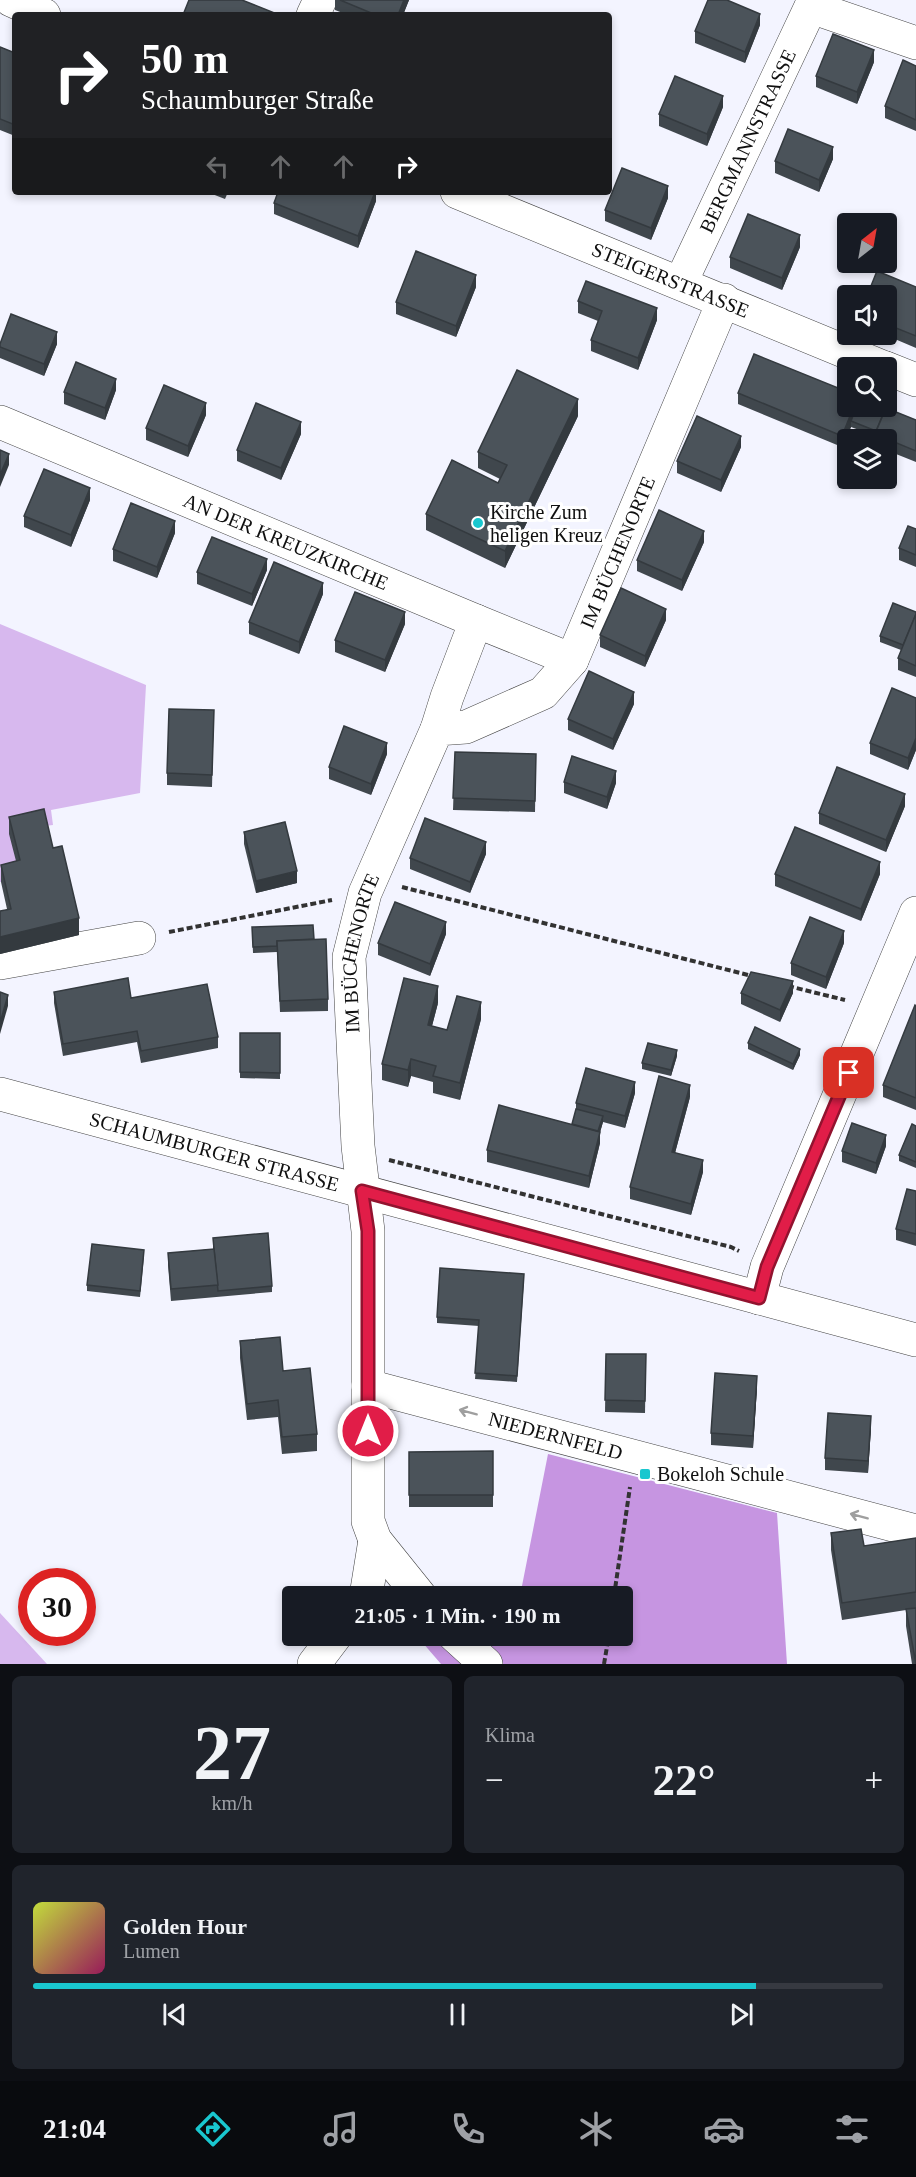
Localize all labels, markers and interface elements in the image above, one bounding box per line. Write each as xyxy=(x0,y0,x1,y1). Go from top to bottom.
icon: right xyxy=(42,36,120,114)
text: 50 m xyxy=(141,36,229,82)
street label: BERGMANNSTRASSE xyxy=(695,46,800,236)
text: Schaumburger Straße xyxy=(141,85,374,115)
icon: left xyxy=(201,150,234,183)
icon: ahead xyxy=(264,150,297,183)
icon: ahead xyxy=(327,150,360,183)
icon: right xyxy=(390,150,423,183)
north arrow xyxy=(837,213,897,273)
map controls xyxy=(837,213,897,489)
street label: STEIGERSTRASSE xyxy=(589,238,752,322)
button: sound xyxy=(837,285,897,345)
button: search xyxy=(837,357,897,417)
button: layers xyxy=(837,429,897,489)
street label: IM BÜCHENORTE xyxy=(576,473,659,632)
street label: AN DER KREUZKIRCHE xyxy=(180,489,392,594)
place label: Kirche Zum heligen Kreuz xyxy=(490,501,603,547)
marker: Kirche Zum heligen Kreuz xyxy=(471,516,485,530)
street label: IM BÜCHENORTE xyxy=(337,870,383,1034)
pin xyxy=(823,1047,874,1098)
icon: arrive xyxy=(832,1056,865,1089)
street label: SCHAUMBURGER STRASSE xyxy=(87,1108,342,1196)
position arrow xyxy=(336,1399,400,1463)
one-way arrow xyxy=(459,1406,478,1418)
street label: NIEDERNFELD xyxy=(486,1407,625,1464)
place label: Bokeloh Schule xyxy=(657,1463,784,1485)
marker: Bokeloh Schule xyxy=(638,1467,652,1481)
one-way arrow xyxy=(850,1510,869,1521)
speed limit sign: 30 xyxy=(18,1568,96,1646)
text: 21:05 · 1 Min. · 190 m xyxy=(355,1603,560,1628)
text: 27 xyxy=(193,1709,271,1796)
text: Klima xyxy=(485,1724,535,1746)
text: 22° xyxy=(653,1755,716,1805)
text: − xyxy=(485,1762,504,1798)
text: + xyxy=(864,1762,883,1798)
text: km/h xyxy=(211,1792,253,1814)
text: Golden Hour xyxy=(123,1914,247,1939)
text: Lumen xyxy=(123,1940,180,1962)
icon: previous xyxy=(158,1998,191,2031)
icon: pause xyxy=(441,1998,474,2031)
icon: next xyxy=(725,1998,758,2031)
icon: directions xyxy=(192,2108,234,2150)
icon: music xyxy=(320,2108,362,2150)
icon: phone xyxy=(447,2108,489,2150)
icon: climate xyxy=(575,2108,617,2150)
icon: car xyxy=(703,2108,745,2150)
icon: filters xyxy=(831,2108,873,2150)
text: 21:04 xyxy=(43,2114,106,2144)

